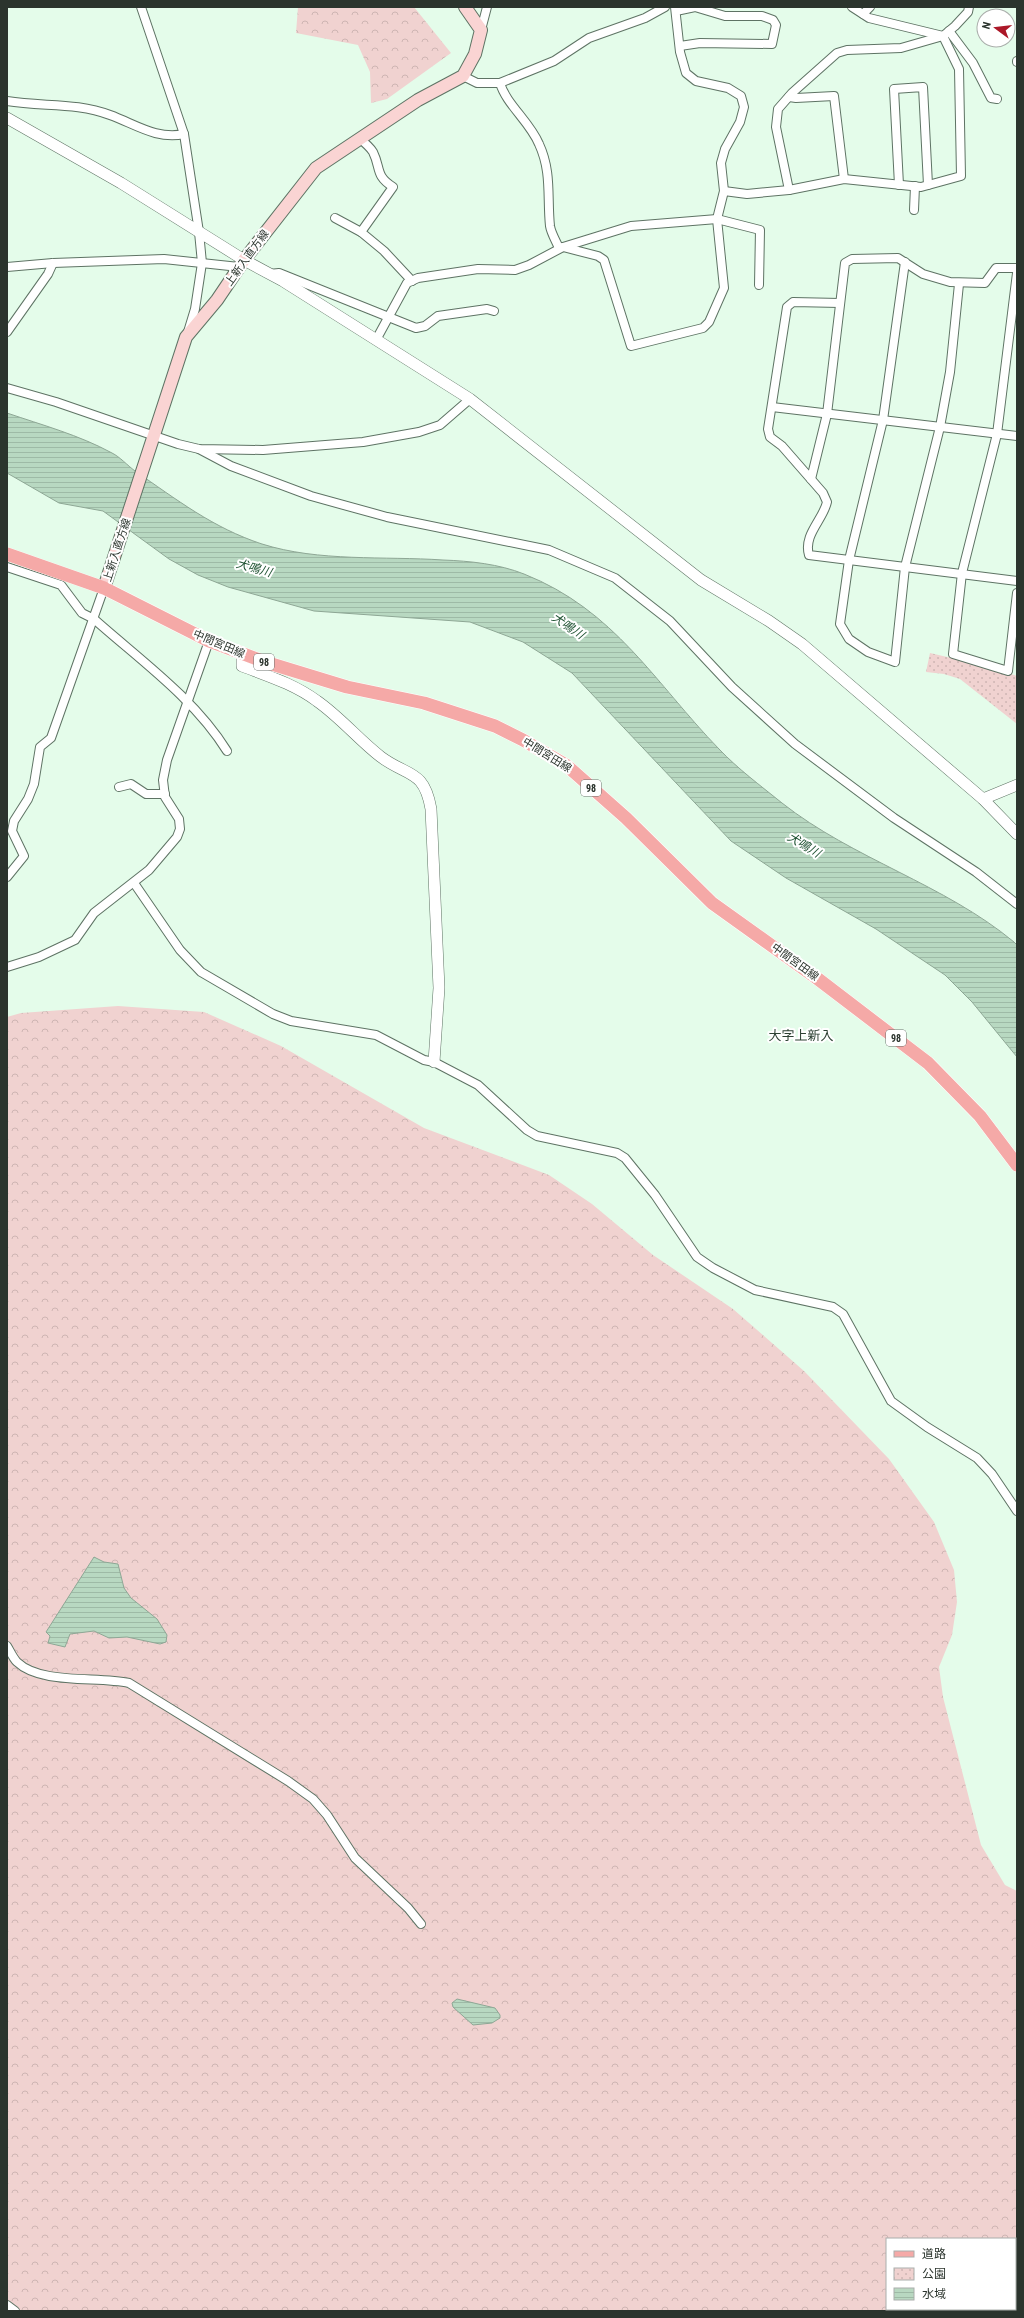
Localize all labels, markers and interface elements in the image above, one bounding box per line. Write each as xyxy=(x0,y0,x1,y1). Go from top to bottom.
north arrow xyxy=(976,8,1016,48)
text: N xyxy=(980,20,994,30)
street label: 上新入直方線 xyxy=(222,227,272,289)
street label: 上新入直方線 xyxy=(101,517,133,583)
water label: 犬鳴川 xyxy=(235,556,275,580)
water label: 犬鳴川 xyxy=(549,610,588,643)
street label: 中間宮田線 xyxy=(191,627,247,661)
road number: 98 xyxy=(254,654,274,670)
street label: 中間宮田線 xyxy=(520,735,574,775)
road number: 98 xyxy=(581,780,601,796)
water label: 犬鳴川 xyxy=(785,830,825,861)
street label: 中間宮田線 xyxy=(769,941,821,983)
district label: 大字上新入 xyxy=(768,1028,834,1043)
road number: 98 xyxy=(886,1030,906,1046)
legend xyxy=(886,2238,1016,2310)
text: 道路 xyxy=(922,2247,946,2261)
text: 公園 xyxy=(922,2267,946,2281)
text: 水域 xyxy=(922,2287,946,2301)

